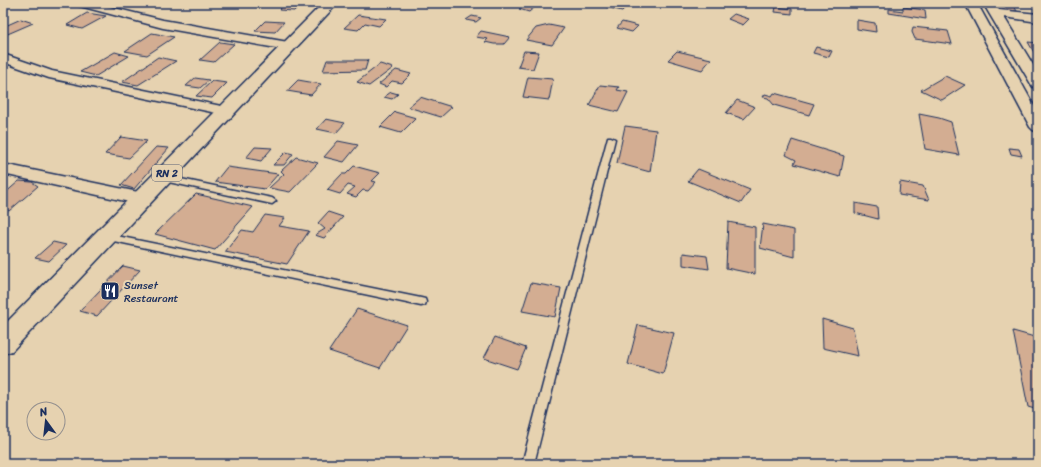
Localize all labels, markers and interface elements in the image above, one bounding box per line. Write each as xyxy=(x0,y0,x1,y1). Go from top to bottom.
road number: RN 2 xyxy=(152,165,182,181)
place label: Sunset Restaurant xyxy=(124,276,179,308)
restaurant icon: Sunset Restaurant xyxy=(99,280,121,302)
north arrow xyxy=(26,401,66,441)
text: N xyxy=(36,402,50,422)

